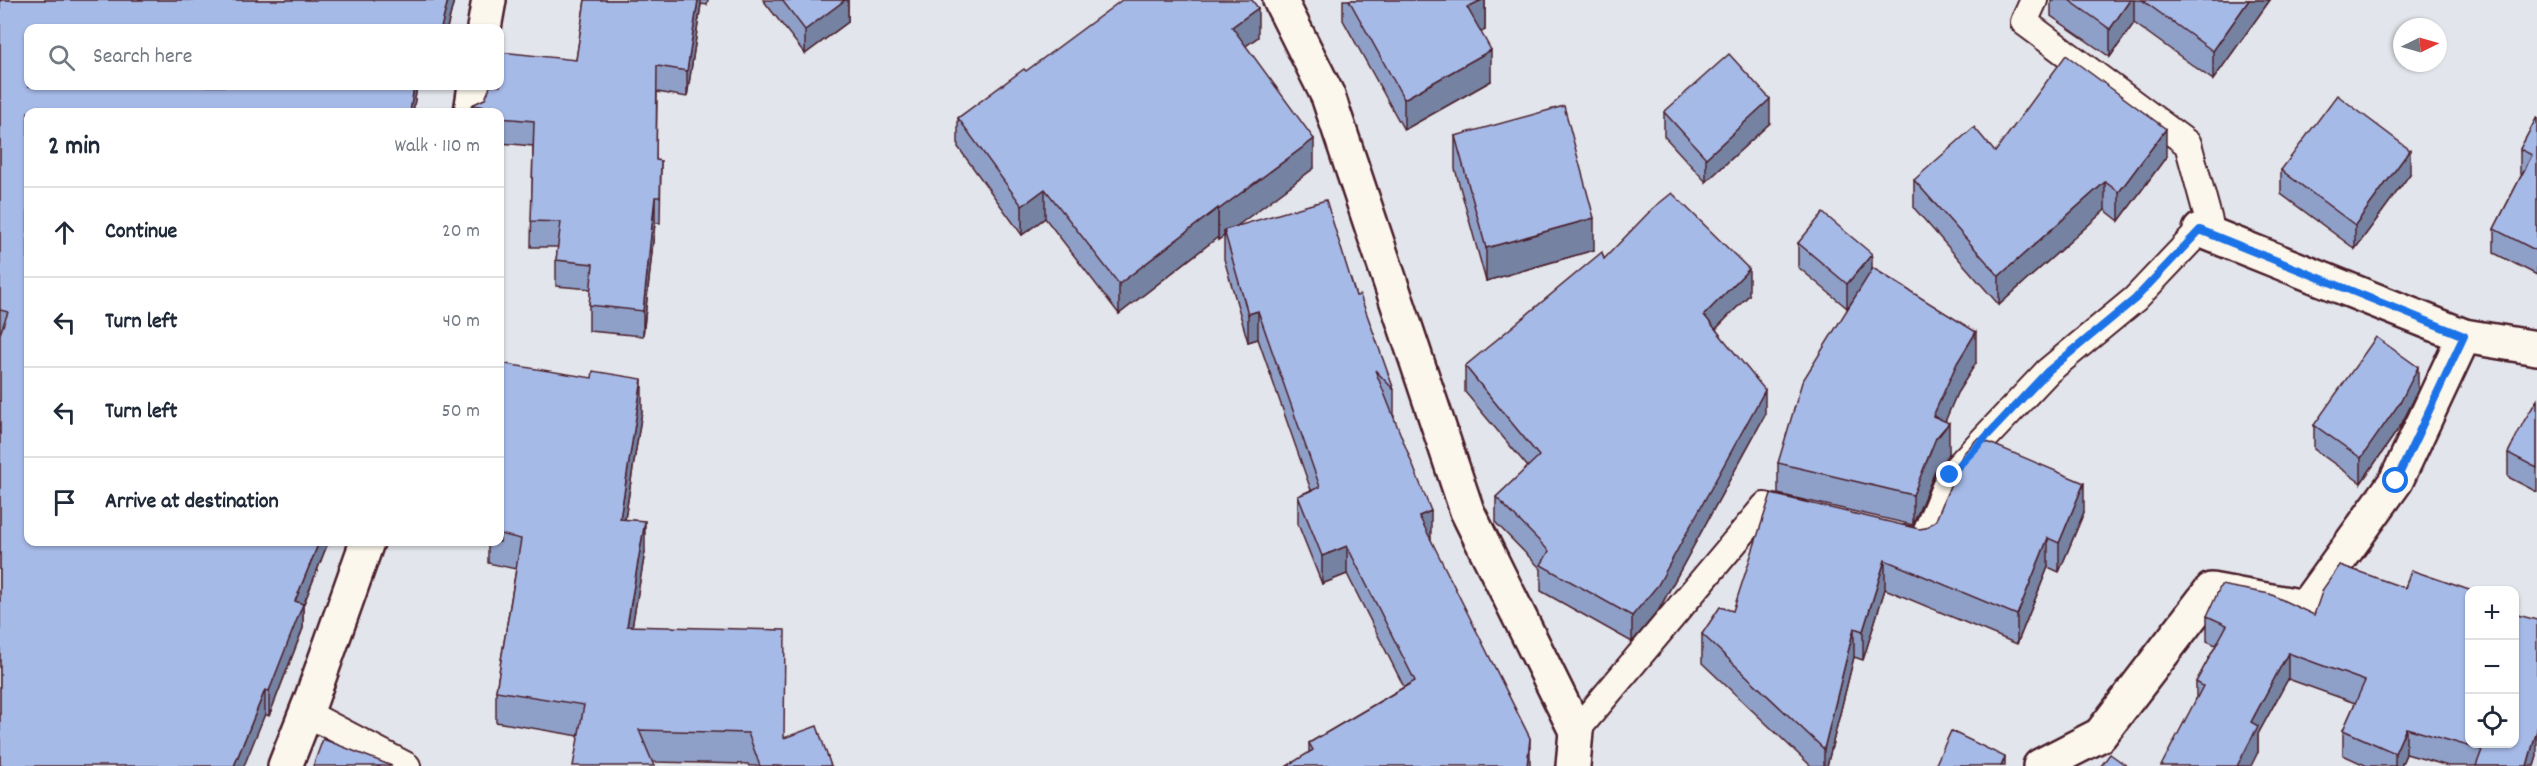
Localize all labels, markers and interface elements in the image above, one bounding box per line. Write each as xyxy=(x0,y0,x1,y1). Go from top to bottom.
north arrow xyxy=(2393,18,2447,72)
search box xyxy=(24,24,504,90)
icon: search xyxy=(45,41,78,74)
text: Search here xyxy=(93,42,192,73)
text: 2 min xyxy=(48,129,100,166)
text: Walk · 110 m xyxy=(394,133,480,161)
icon: ahead xyxy=(48,216,81,249)
text: Continue xyxy=(105,217,177,248)
text: 20 m xyxy=(442,218,480,246)
icon: left xyxy=(48,306,81,339)
text: Turn left xyxy=(105,307,177,338)
text: 40 m xyxy=(442,308,480,336)
icon: left xyxy=(48,396,81,429)
text: Turn left xyxy=(105,397,177,428)
text: 50 m xyxy=(442,398,480,426)
route end xyxy=(1936,461,1962,487)
route start xyxy=(2382,467,2408,493)
icon: arrive xyxy=(48,486,81,519)
text: Arrive at destination xyxy=(105,487,279,518)
map controls xyxy=(2465,586,2519,748)
button: + xyxy=(2465,586,2519,640)
button: − xyxy=(2465,640,2519,694)
button: locate xyxy=(2465,694,2519,748)

